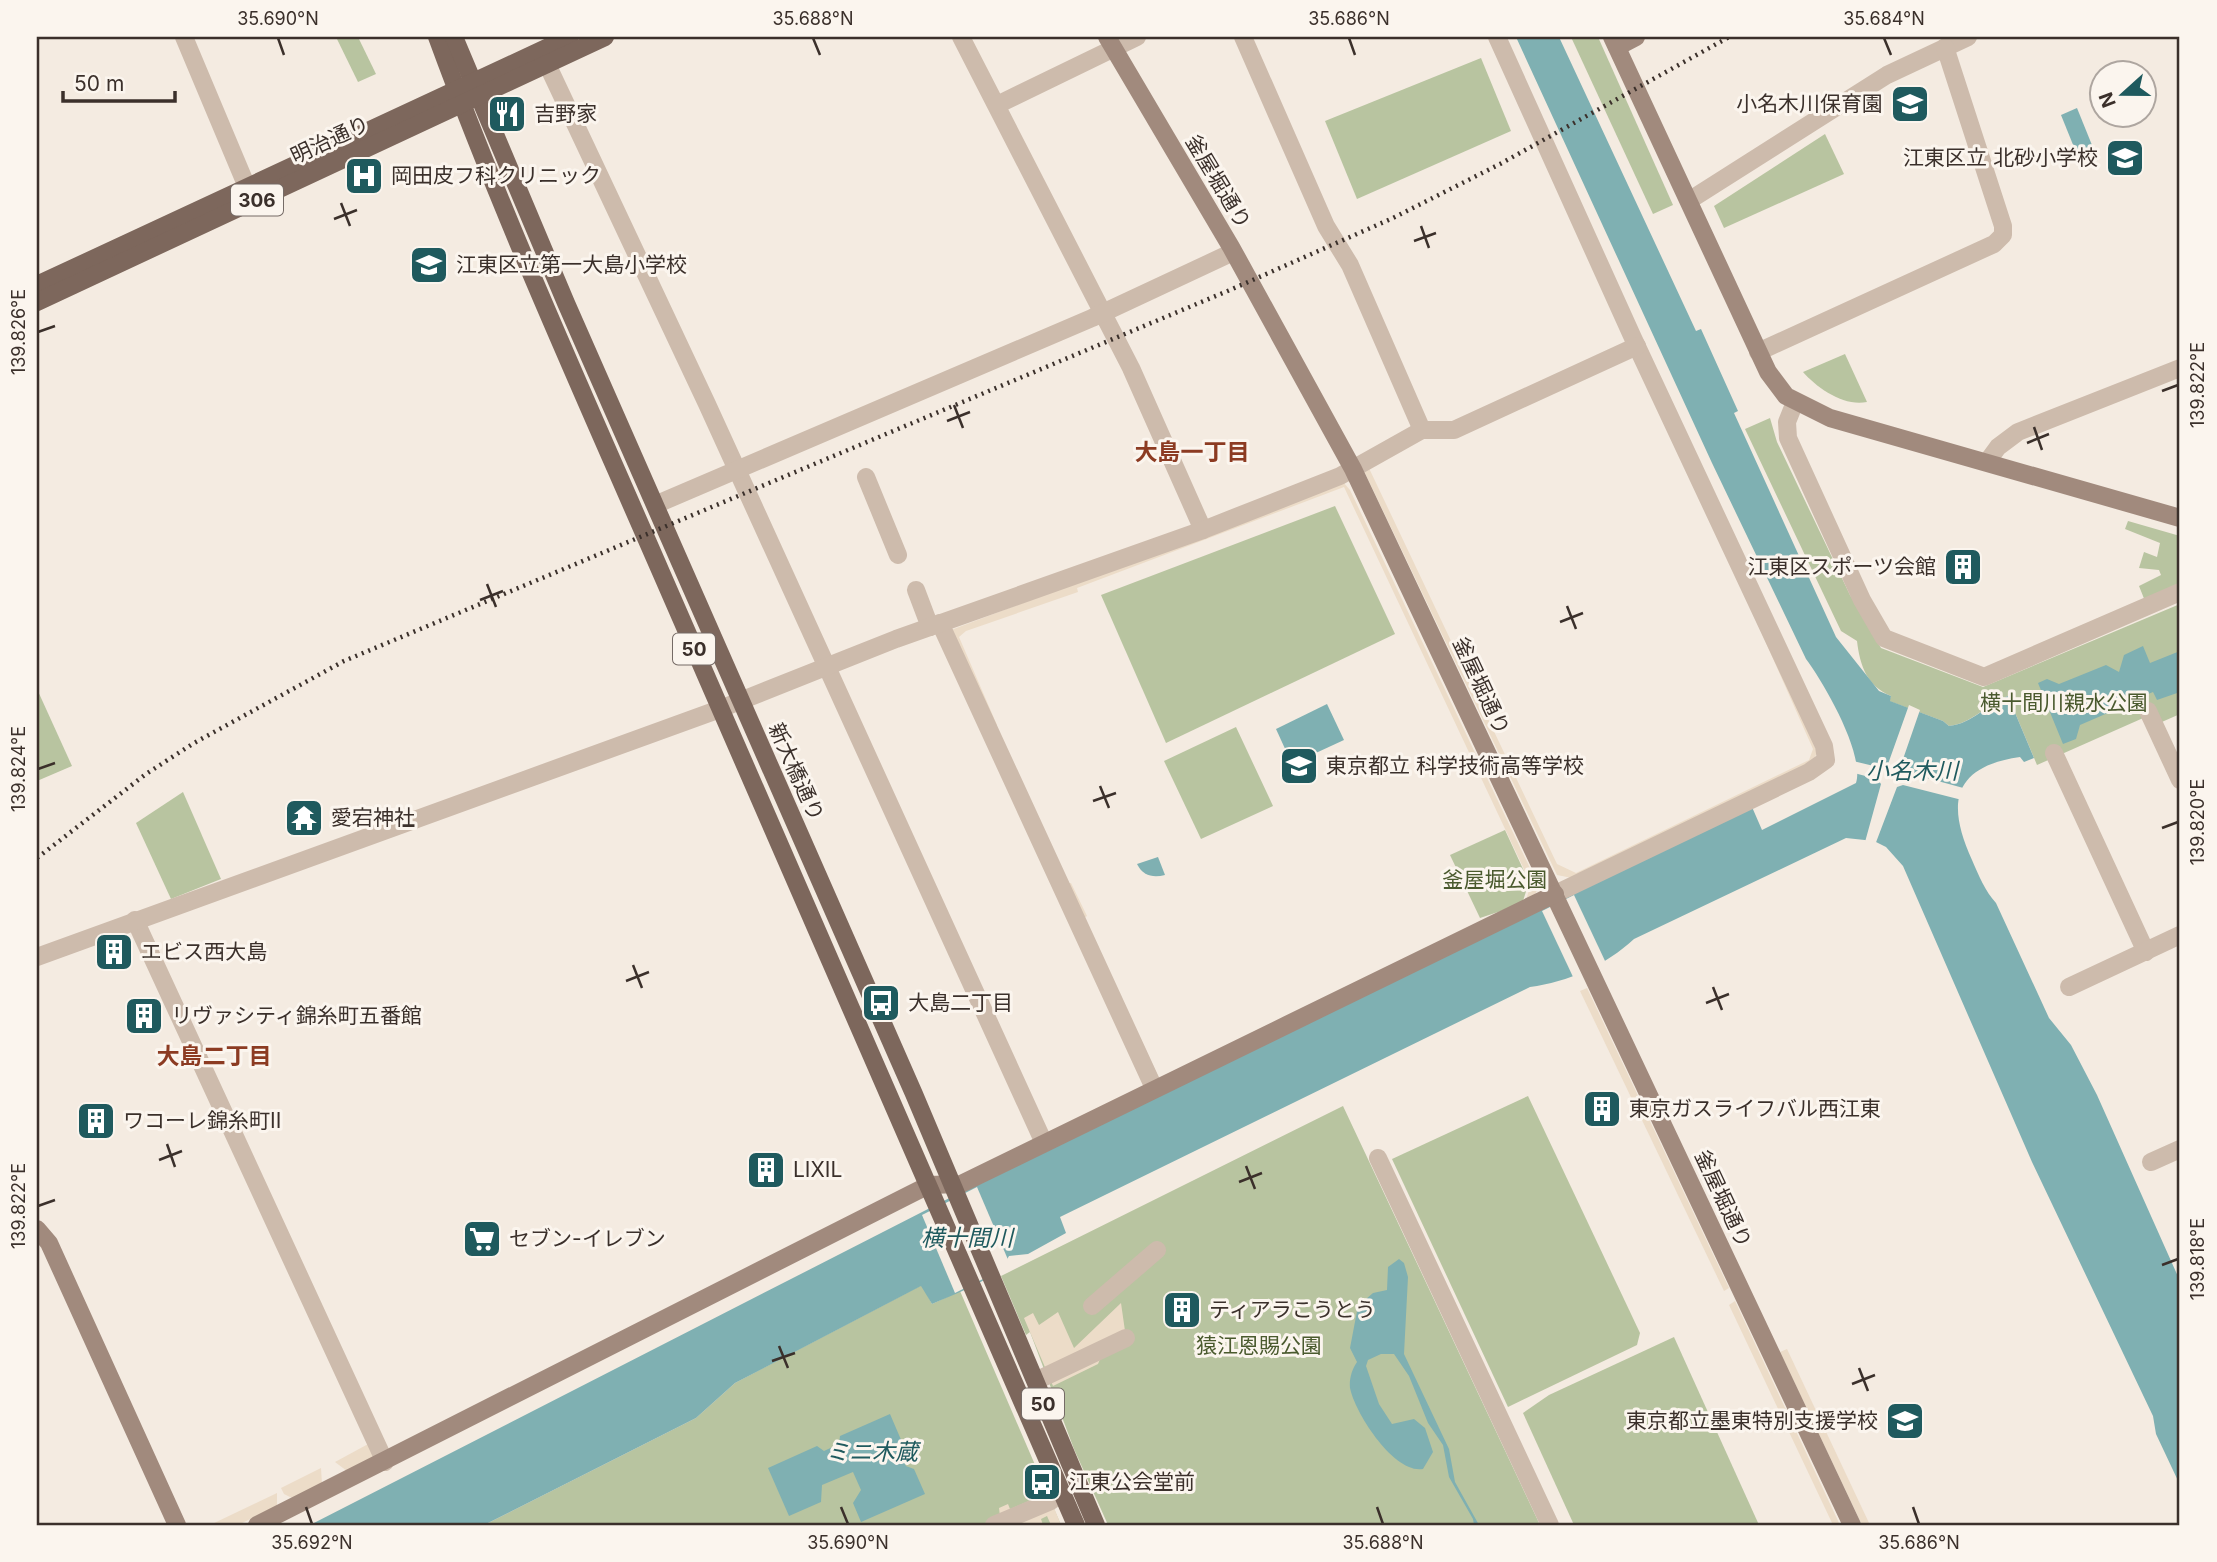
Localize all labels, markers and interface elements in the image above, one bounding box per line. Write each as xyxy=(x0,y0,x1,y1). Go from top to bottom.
text: 35.690°N xyxy=(237,8,319,29)
text: 35.688°N xyxy=(772,8,854,29)
text: 35.686°N xyxy=(1308,8,1390,29)
text: 35.684°N xyxy=(1843,8,1925,29)
scale bar xyxy=(63,60,175,104)
north arrow xyxy=(2088,60,2158,130)
text: 50 m xyxy=(74,71,124,96)
school or university icon: 小名木川保育園 xyxy=(1889,83,1931,125)
text: N xyxy=(2094,89,2121,111)
place label: 小名木川保育園 xyxy=(1736,91,1883,116)
restaurant icon: 吉野家 xyxy=(486,93,528,135)
place label: 吉野家 xyxy=(534,101,597,126)
street label: 明治通り xyxy=(286,110,373,169)
street label: 釜屋堀通り xyxy=(1181,130,1256,233)
school or university icon: 江東区立 北砂小学校 xyxy=(2104,137,2146,179)
place label: 江東区立 北砂小学校 xyxy=(1903,145,2098,170)
hospital icon: 岡田皮フ科クリニック xyxy=(343,155,385,197)
place label: 岡田皮フ科クリニック xyxy=(391,163,601,188)
road number: 306 xyxy=(231,184,283,216)
school or university icon: 江東区立第一大島小学校 xyxy=(408,244,450,286)
place label: 江東区立第一大島小学校 xyxy=(456,252,687,277)
text: 139.826°E xyxy=(8,289,29,375)
text: 139.822°E xyxy=(2187,342,2208,428)
district label: 大島一丁目 xyxy=(1135,438,1250,466)
building icon: 江東区スポーツ会館 xyxy=(1942,546,1984,588)
place label: 江東区スポーツ会館 xyxy=(1747,554,1936,579)
street label: 釜屋堀通り xyxy=(1448,633,1515,739)
road number: 50 xyxy=(673,634,715,664)
park label: 横十間川親水公園 xyxy=(1980,690,2148,715)
street label: 新大橋通り xyxy=(764,719,829,825)
text: 139.824°E xyxy=(8,726,29,812)
school or university icon: 東京都立 科学技術高等学校 xyxy=(1278,745,1320,787)
place label: 東京都立 科学技術高等学校 xyxy=(1326,753,1584,778)
water label: 小名木川 xyxy=(1866,757,1961,785)
text: 139.820°E xyxy=(2187,779,2208,865)
temple icon: 愛宕神社 xyxy=(283,797,325,839)
place label: 愛宕神社 xyxy=(331,805,415,830)
park label: 釜屋堀公園 xyxy=(1443,867,1548,892)
building icon: エビス西大島 xyxy=(93,931,135,973)
place label: エビス西大島 xyxy=(141,939,267,964)
bus stop icon: 大島二丁目 xyxy=(860,982,902,1024)
place label: 大島二丁目 xyxy=(908,990,1013,1015)
building icon: リヴァシティ錦糸町五番館 xyxy=(123,995,165,1037)
place label: リヴァシティ錦糸町五番館 xyxy=(171,1003,422,1028)
district label: 大島二丁目 xyxy=(157,1042,272,1070)
building icon: 東京ガスライフバル西江東 xyxy=(1581,1088,1623,1130)
place label: 東京ガスライフバル西江東 xyxy=(1629,1096,1881,1121)
building icon: ワコーレ錦糸町II xyxy=(75,1100,117,1142)
place label: ワコーレ錦糸町II xyxy=(123,1108,281,1133)
street label: 釜屋堀通り xyxy=(1690,1146,1757,1252)
building icon: LIXIL xyxy=(745,1149,787,1191)
place label: LIXIL xyxy=(793,1157,842,1182)
text: 139.822°E xyxy=(8,1163,29,1249)
supermarket icon: セブン-イレブン xyxy=(461,1218,503,1260)
text: 139.818°E xyxy=(2187,1218,2208,1300)
water label: 横十間川 xyxy=(921,1224,1016,1252)
place label: セブン-イレブン xyxy=(509,1226,666,1251)
building icon: ティアラこうとう xyxy=(1161,1289,1203,1331)
place label: ティアラこうとう xyxy=(1209,1297,1376,1322)
park label: 猿江恩賜公園 xyxy=(1196,1333,1322,1358)
road number: 50 xyxy=(1022,1388,1064,1420)
school or university icon: 東京都立墨東特別支援学校 xyxy=(1884,1400,1926,1442)
place label: 東京都立墨東特別支援学校 xyxy=(1626,1408,1878,1433)
water label: ミニ木蔵 xyxy=(826,1438,922,1466)
bus stop icon: 江東公会堂前 xyxy=(1021,1461,1063,1503)
place label: 江東公会堂前 xyxy=(1069,1469,1195,1494)
text: 35.692°N xyxy=(271,1532,353,1553)
text: 35.690°N xyxy=(807,1532,889,1553)
text: 35.688°N xyxy=(1342,1532,1424,1553)
text: 35.686°N xyxy=(1878,1532,1960,1553)

